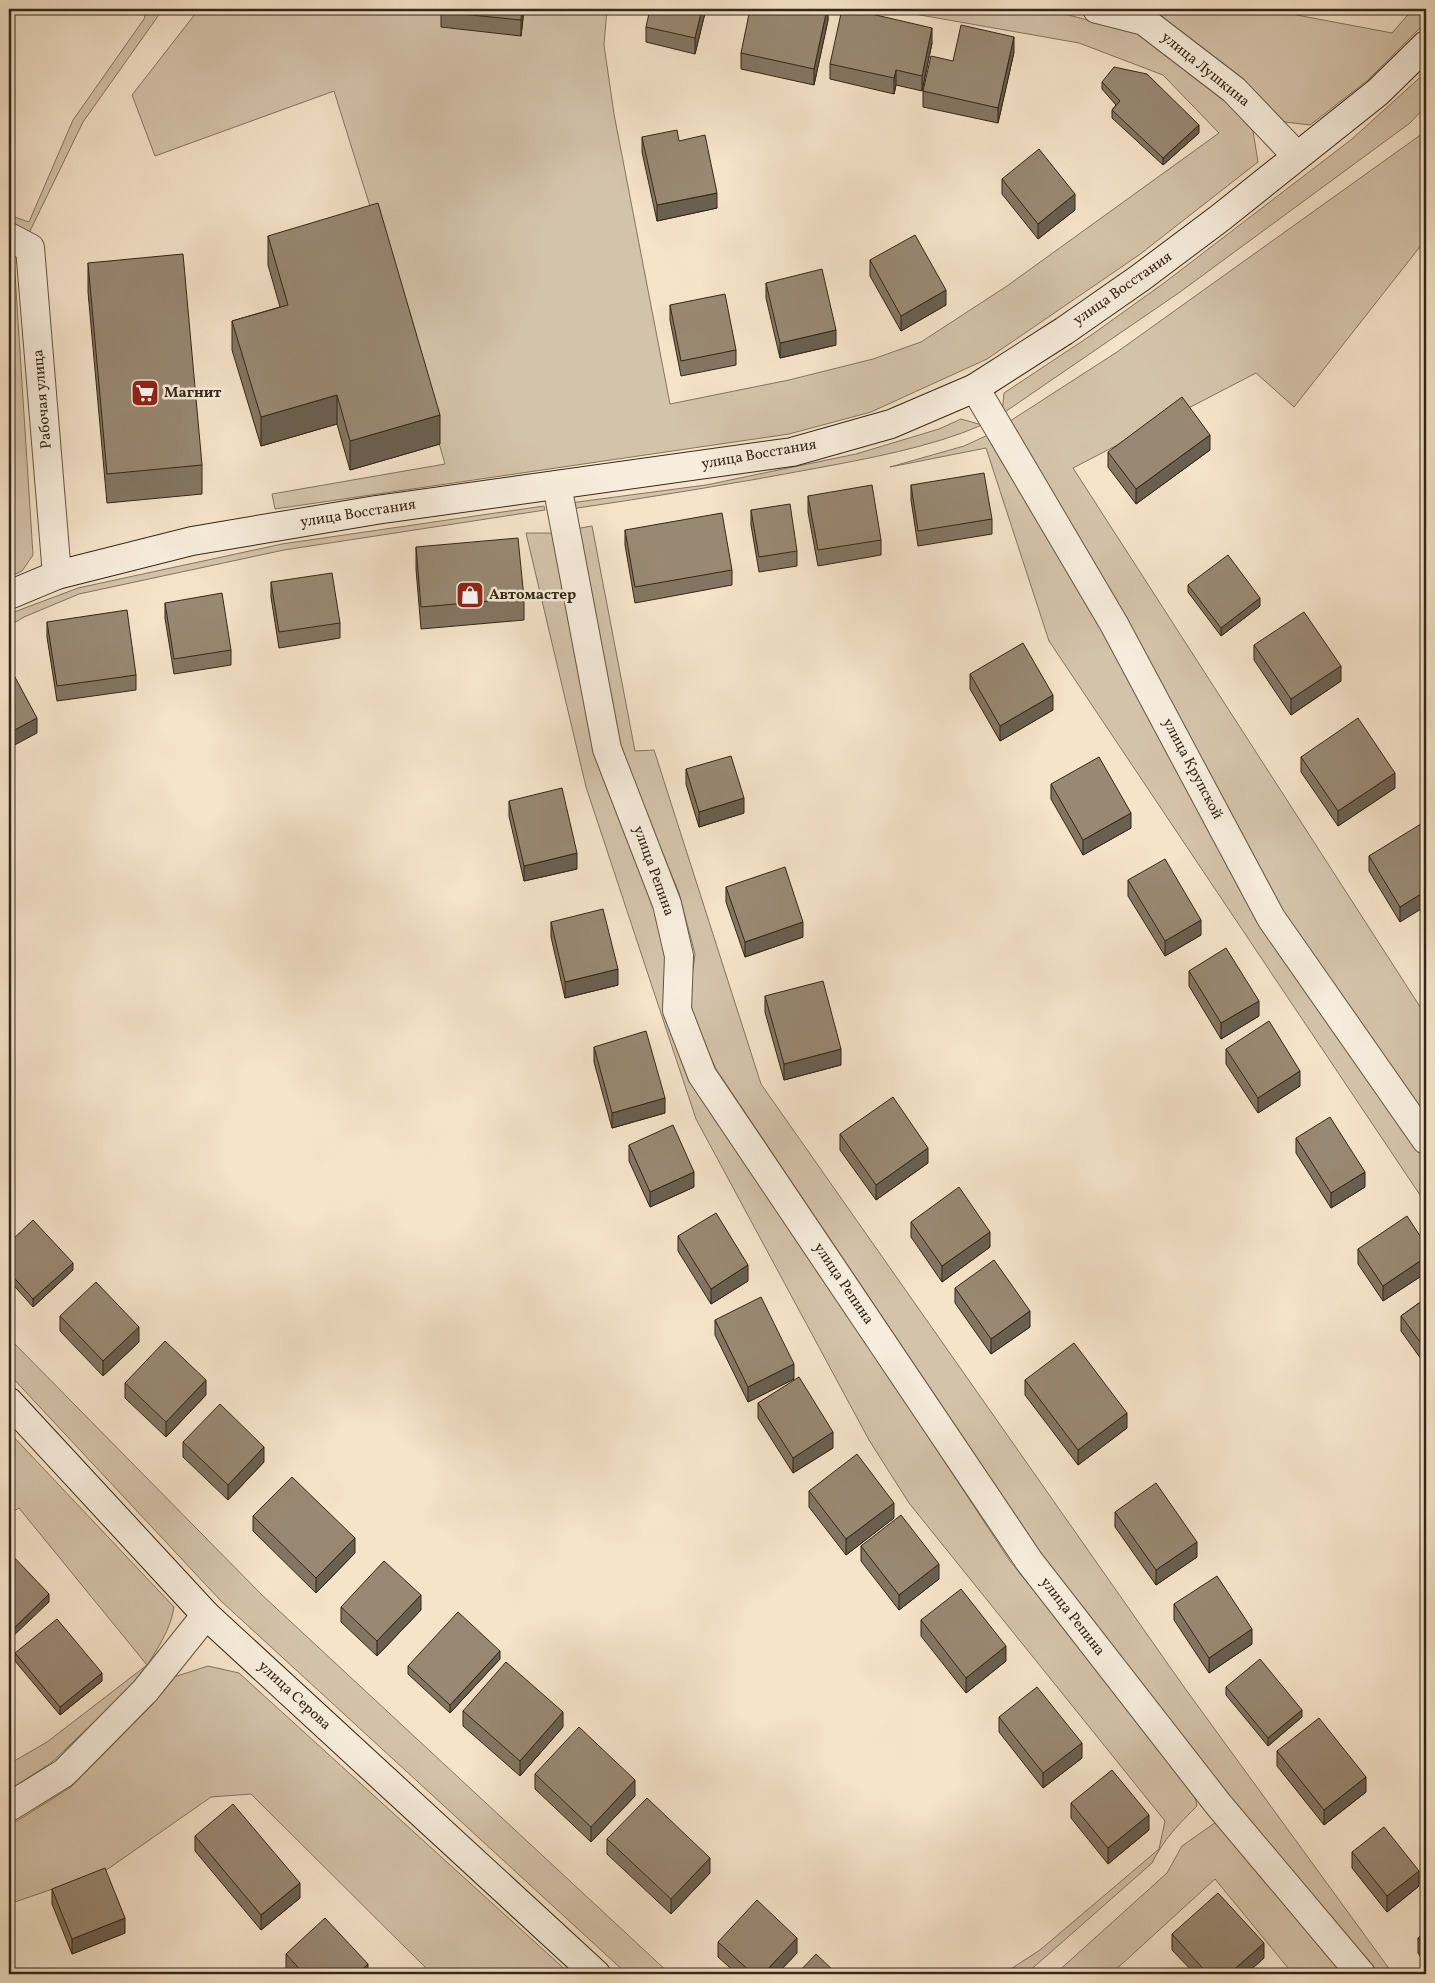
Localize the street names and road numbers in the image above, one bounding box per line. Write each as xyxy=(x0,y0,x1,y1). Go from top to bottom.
street label: улица Лушкина xyxy=(1156,28,1254,112)
street label: улица Восстания xyxy=(1069,247,1177,331)
street label: Рабочая улица xyxy=(28,348,58,450)
street label: улица Восстания xyxy=(700,435,818,475)
street label: улица Восстания xyxy=(299,494,417,533)
street label: улица Крупской xyxy=(1156,715,1228,823)
street label: улица Репина xyxy=(627,823,679,919)
street label: улица Репина xyxy=(808,1239,878,1329)
street label: улица Репина xyxy=(1035,1573,1109,1661)
street label: улица Серова xyxy=(253,1656,335,1736)

